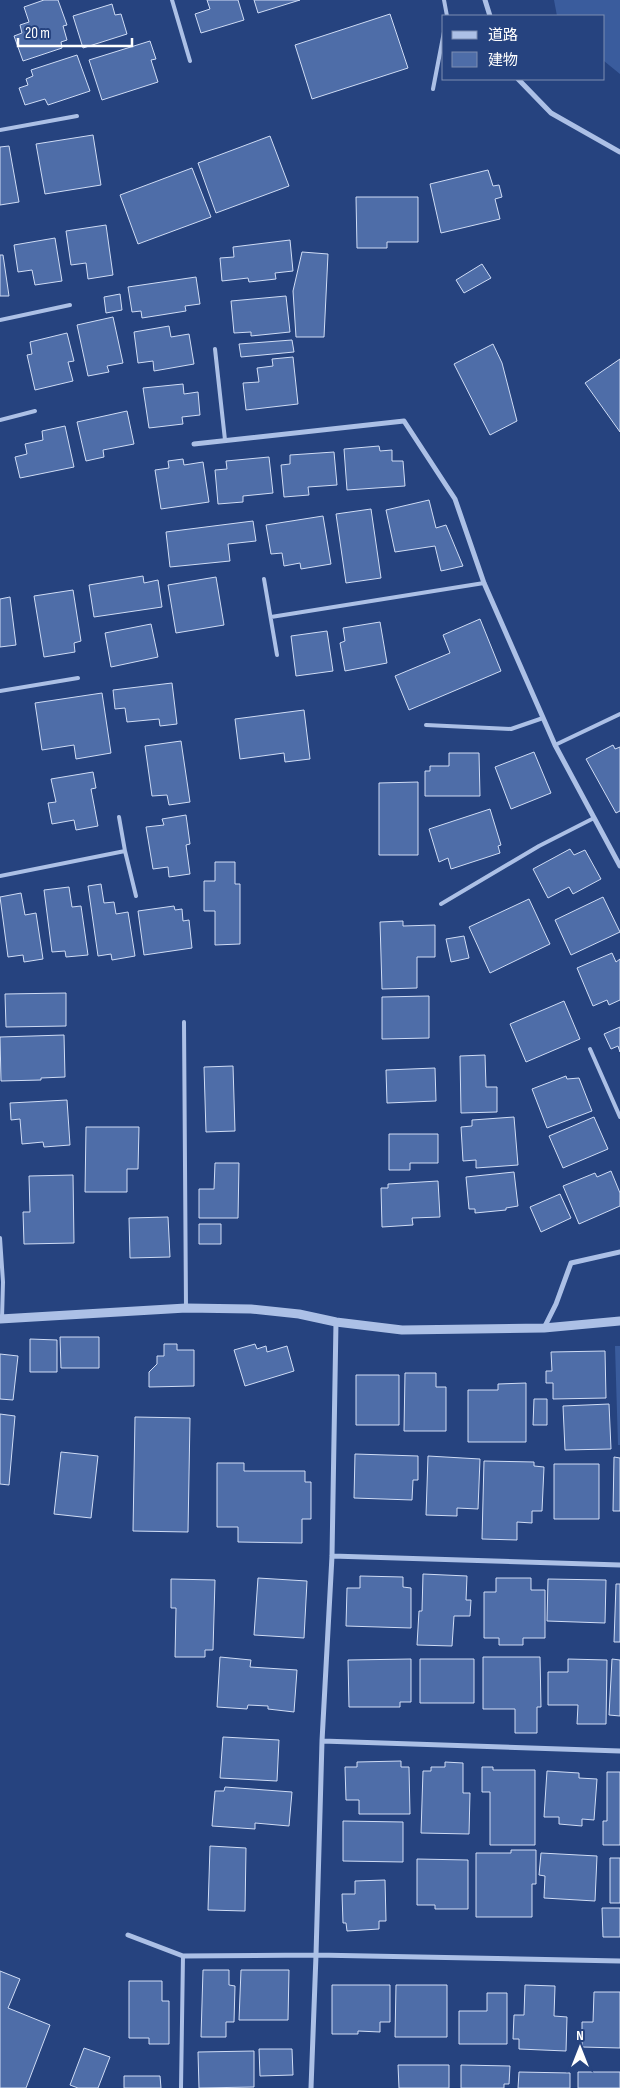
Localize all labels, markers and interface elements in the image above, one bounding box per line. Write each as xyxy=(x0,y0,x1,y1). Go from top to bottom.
scale bar xyxy=(18,15,131,47)
legend xyxy=(442,15,605,80)
text: 20 m xyxy=(25,24,50,43)
text: 道路 xyxy=(488,26,518,45)
text: 建物 xyxy=(488,51,518,70)
north arrow xyxy=(555,2023,605,2073)
text: N xyxy=(576,2027,584,2044)

